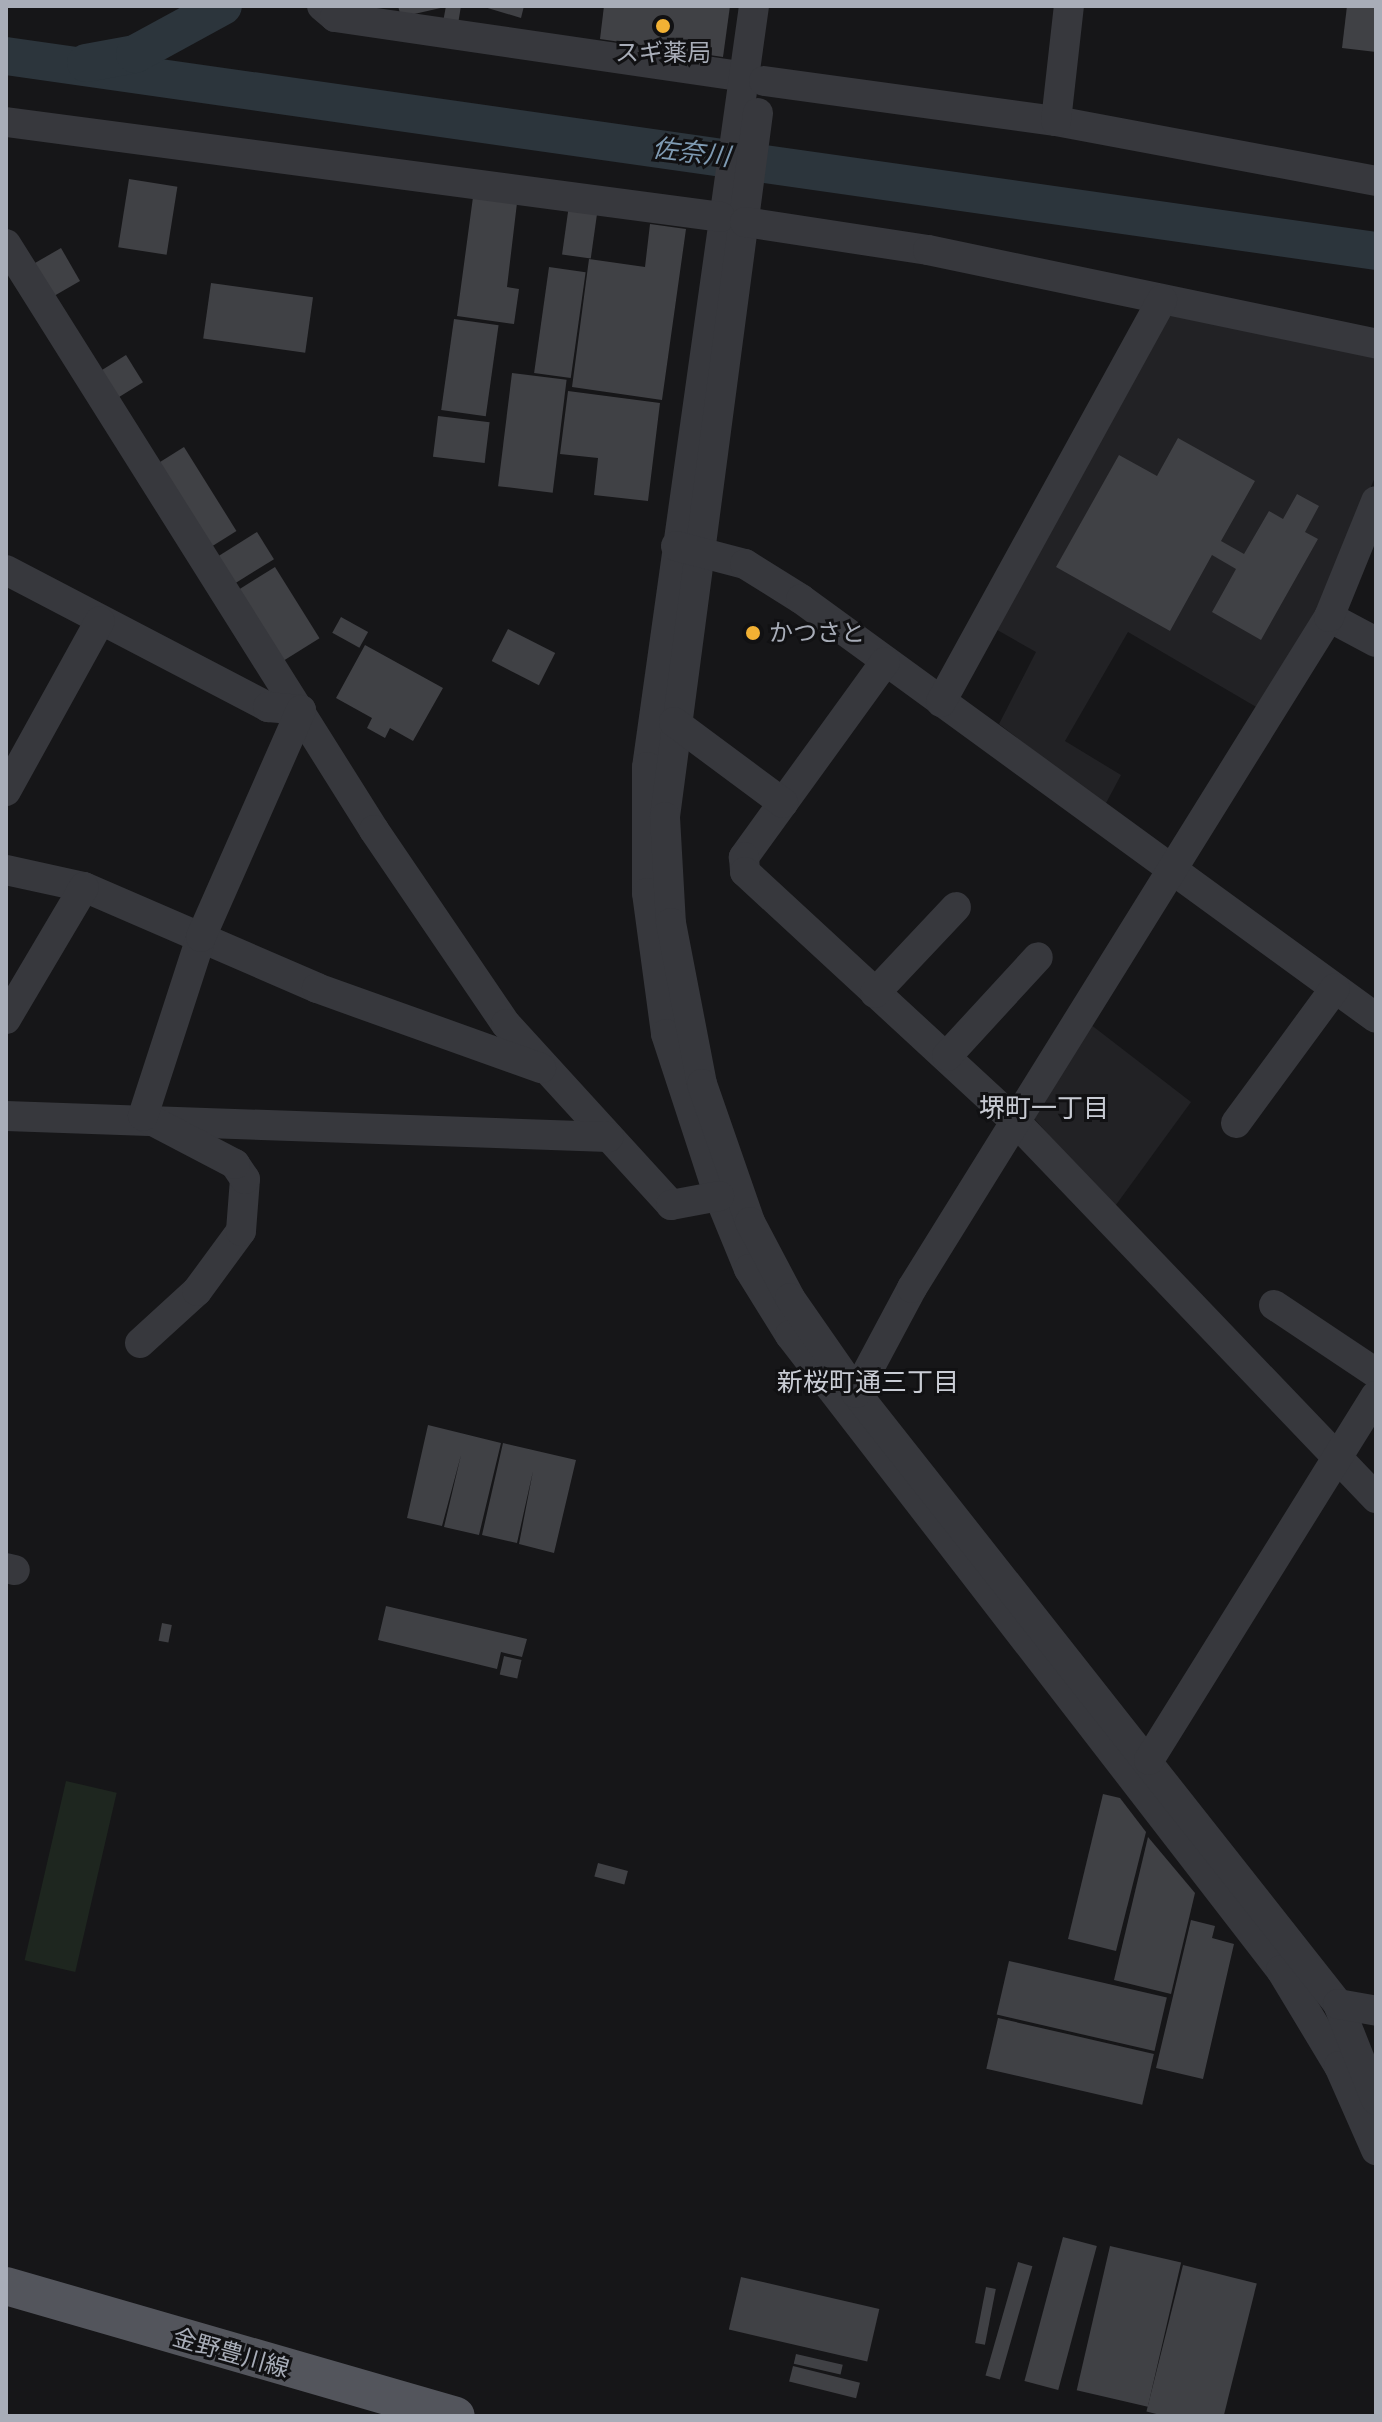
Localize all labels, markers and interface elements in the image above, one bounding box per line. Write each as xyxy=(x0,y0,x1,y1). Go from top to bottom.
marker: スギ薬局 xyxy=(654,17,672,35)
place label: スギ薬局 xyxy=(615,39,711,67)
water label: 佐奈川 xyxy=(650,133,732,173)
place label: かつさと xyxy=(769,619,865,647)
marker: かつさと xyxy=(744,624,762,642)
district label: 堺町一丁目 xyxy=(979,1093,1109,1125)
district label: 新桜町通三丁目 xyxy=(777,1367,959,1399)
street label: 金野豊川線 xyxy=(169,2323,293,2383)

